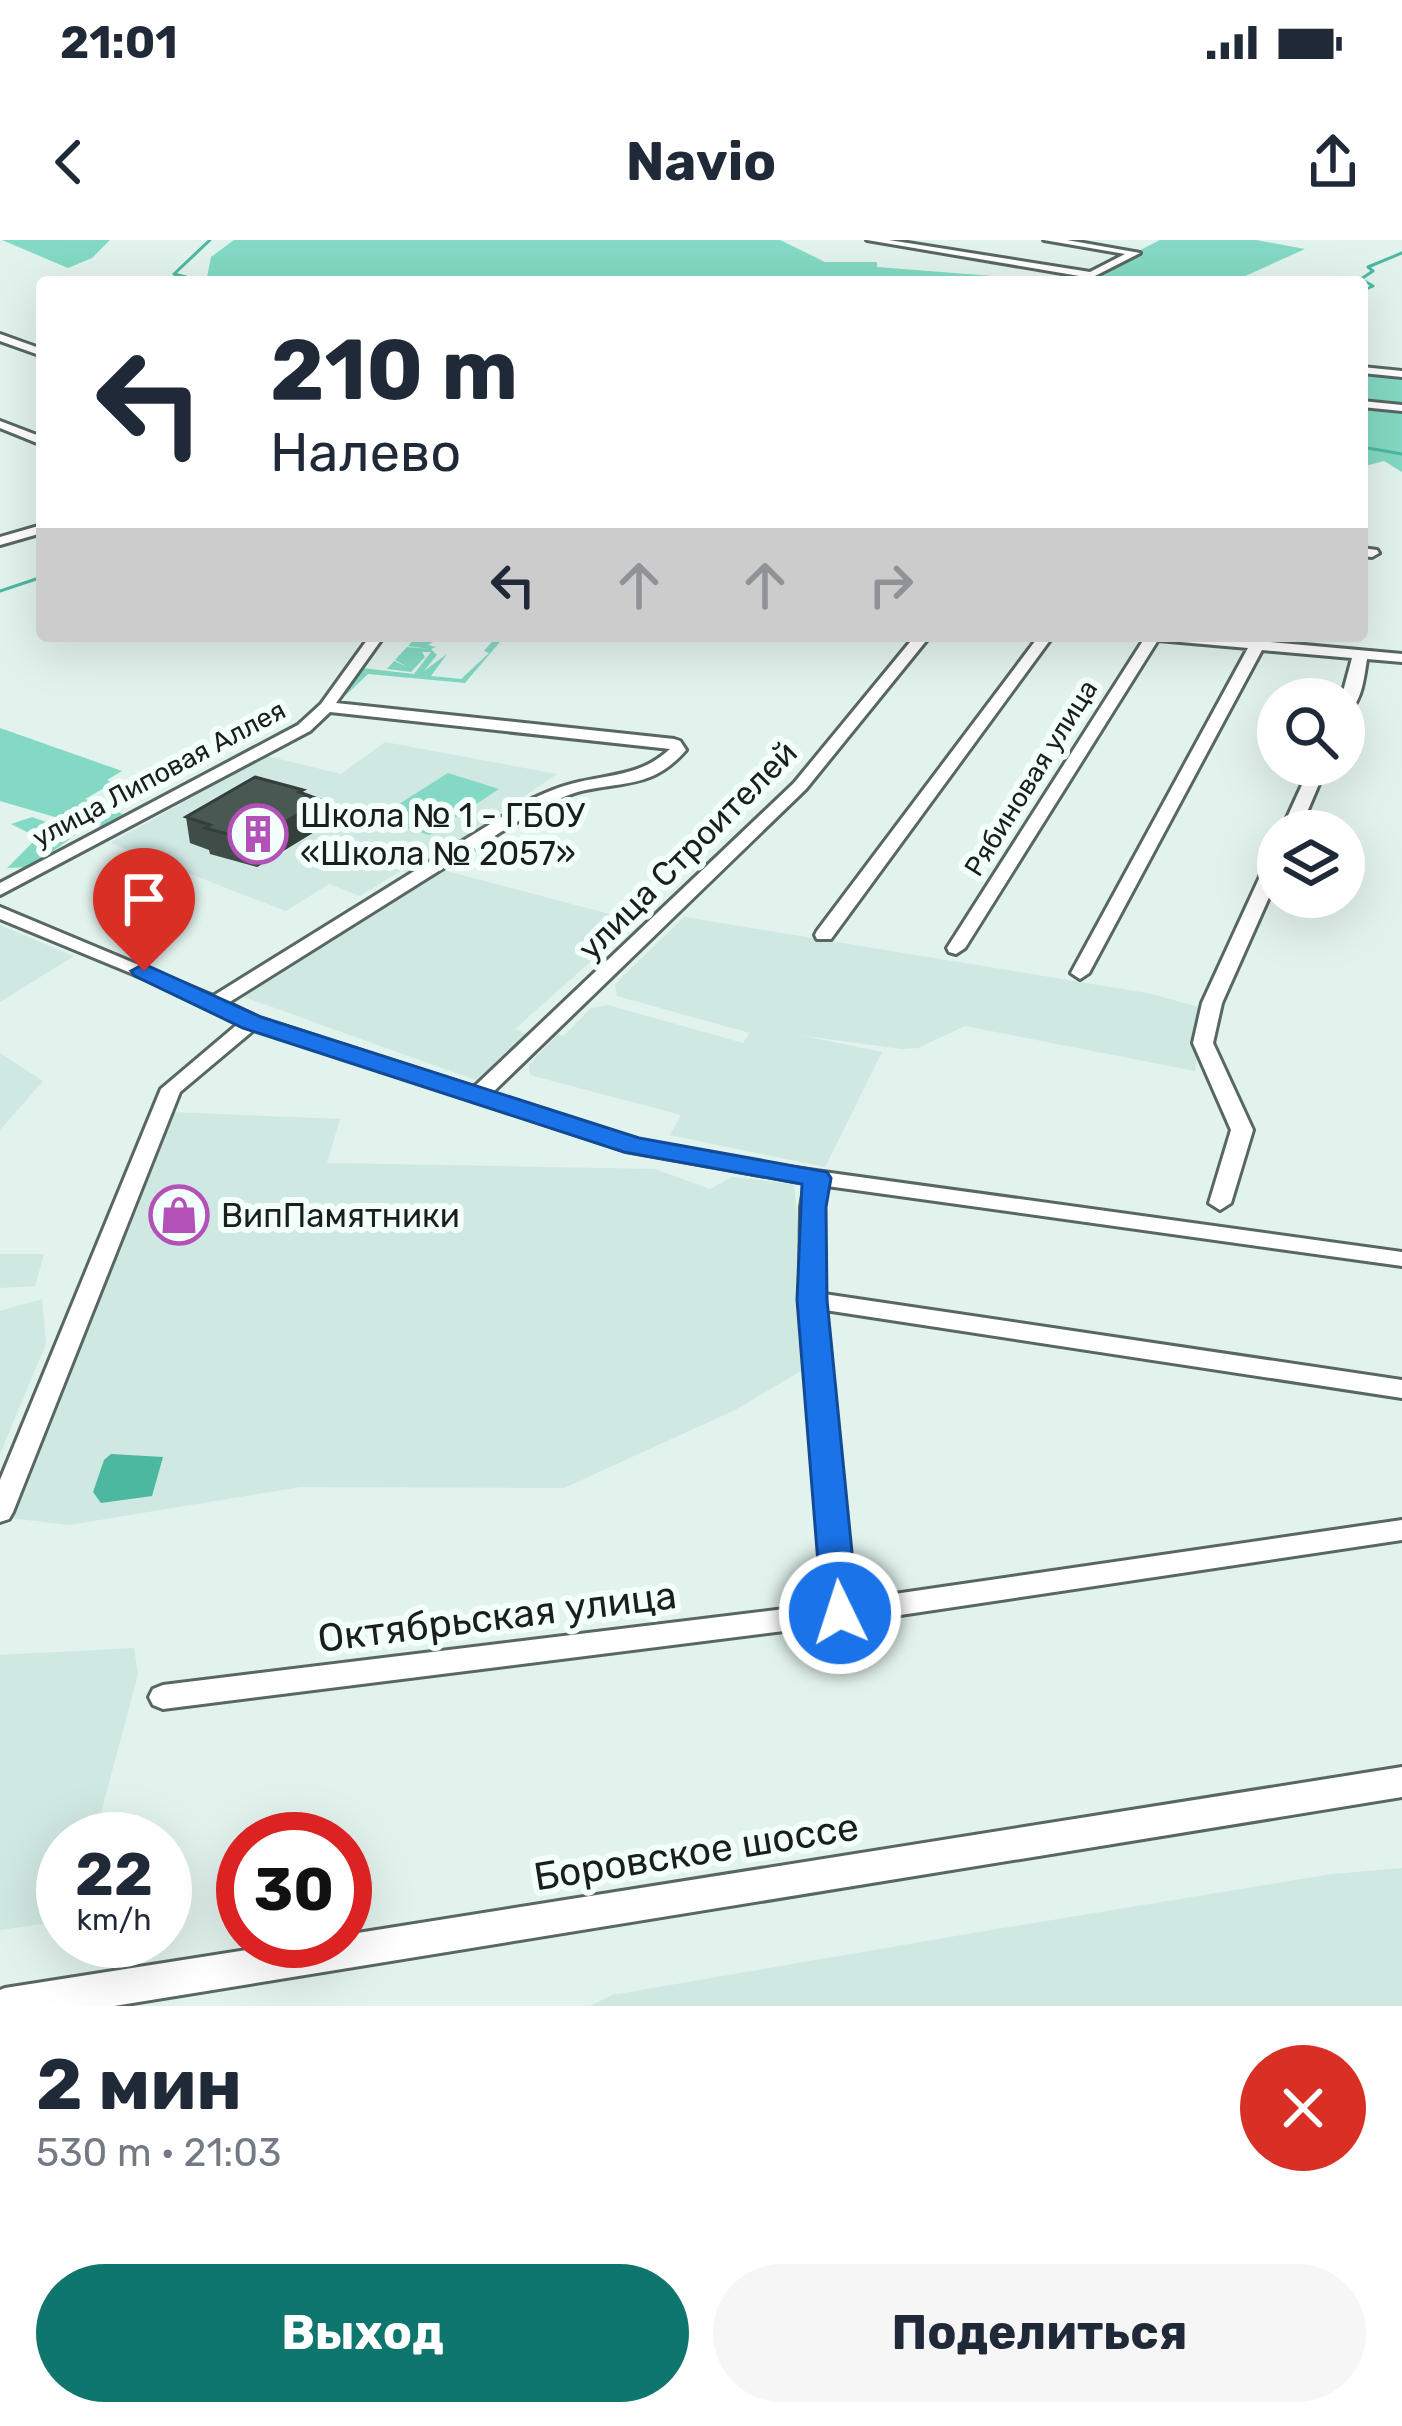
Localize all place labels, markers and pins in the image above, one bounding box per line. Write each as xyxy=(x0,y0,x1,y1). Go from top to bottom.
place label: Школа № 1 - ГБОУ «Школа № 2057» xyxy=(300,796,586,873)
building icon: Школа № 1 - ГБОУ «Школа № 2057» xyxy=(227,803,289,865)
pin xyxy=(93,848,195,971)
shop icon: ВипПамятники xyxy=(148,1184,210,1246)
place label: ВипПамятники xyxy=(221,1196,460,1235)

